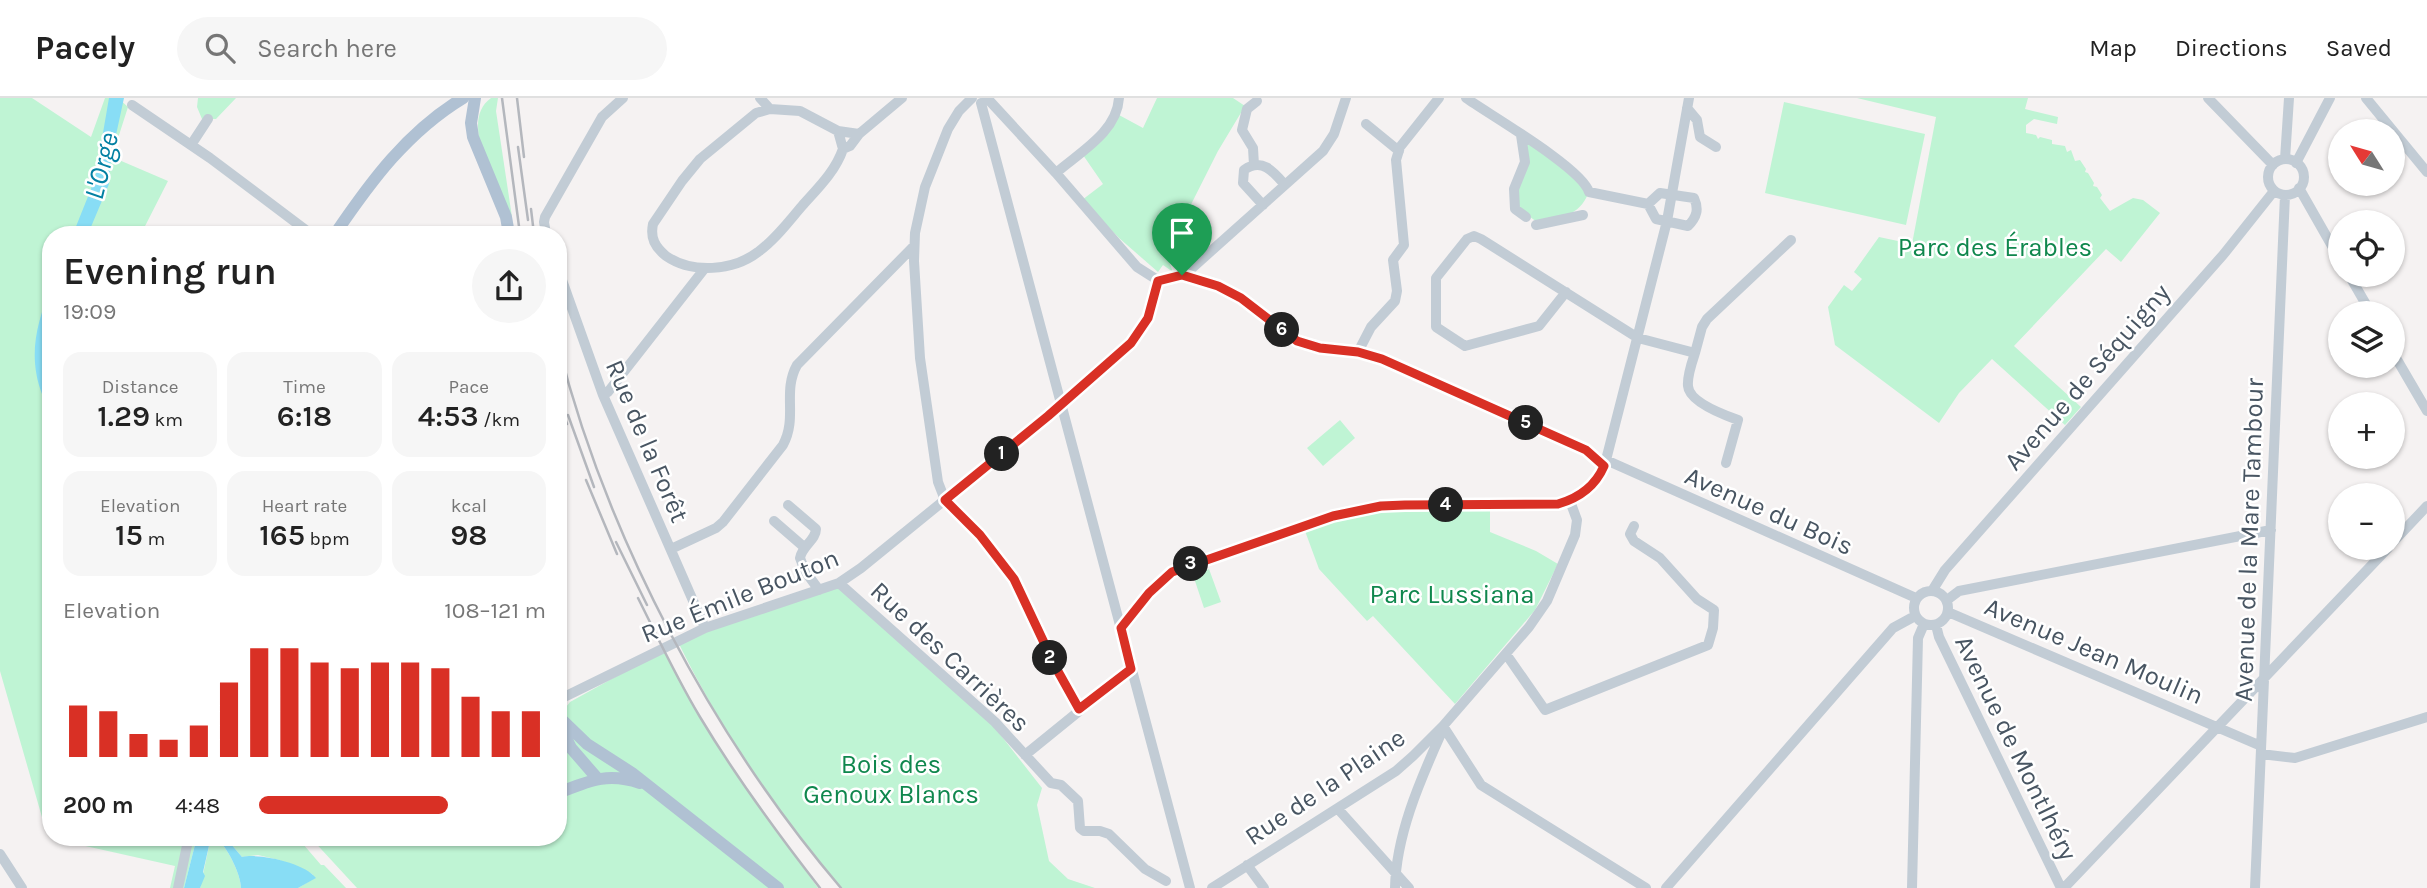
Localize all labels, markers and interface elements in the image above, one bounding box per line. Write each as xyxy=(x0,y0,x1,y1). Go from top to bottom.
search box xyxy=(177,17,667,80)
text: Pacely xyxy=(35,29,135,67)
icon: search xyxy=(201,29,239,67)
text: Search here xyxy=(257,33,397,64)
text: Map xyxy=(2089,34,2137,62)
text: Directions xyxy=(2175,34,2288,62)
text: Saved xyxy=(2326,34,2392,62)
north arrow xyxy=(2328,119,2404,196)
map controls xyxy=(2328,119,2405,560)
water label: L'Orge xyxy=(77,129,125,203)
pin xyxy=(1152,203,1212,275)
button: locate xyxy=(2328,210,2405,287)
icon: arrive xyxy=(1163,214,1201,252)
park label: Parc des Érables xyxy=(1898,231,2092,263)
text: Evening run xyxy=(63,249,277,294)
button: share xyxy=(472,249,546,323)
street label: Avenue de Séquigny xyxy=(1998,277,2176,477)
text: 19:09 xyxy=(63,298,116,325)
button: layers xyxy=(2328,301,2405,378)
pin: 6 xyxy=(1264,313,1300,348)
text: 6 xyxy=(1276,318,1287,340)
street label: Rue de la Forêt xyxy=(599,355,695,527)
text: Distance xyxy=(102,376,179,398)
text: Time xyxy=(283,376,326,398)
text: Pace xyxy=(449,376,489,398)
street label: Avenue de la Mare Tambour xyxy=(2228,377,2270,702)
button: + xyxy=(2328,392,2405,469)
text: 1.29 xyxy=(97,398,150,434)
text: 6:18 xyxy=(277,398,332,434)
text: 4:53 xyxy=(418,398,479,434)
pin: 5 xyxy=(1508,406,1544,440)
text: km xyxy=(150,409,183,431)
text: /km xyxy=(479,409,520,431)
text: 5 xyxy=(1520,411,1531,433)
pin: 1 xyxy=(984,436,1020,472)
text: 1 xyxy=(998,442,1005,464)
street label: Avenue du Bois xyxy=(1680,460,1858,562)
button: − xyxy=(2328,483,2405,560)
pin: 4 xyxy=(1428,488,1464,522)
text: 4 xyxy=(1440,493,1451,515)
text: Elevation xyxy=(100,495,180,517)
text: Heart rate xyxy=(262,495,347,517)
text: kcal xyxy=(451,495,487,517)
text: 15 xyxy=(115,517,143,553)
text: 165 xyxy=(259,517,305,553)
text: 98 xyxy=(450,517,487,553)
text: m xyxy=(143,528,165,550)
text: bpm xyxy=(305,528,350,550)
street label: Rue Émile Bouton xyxy=(636,541,843,650)
pin: 3 xyxy=(1174,546,1208,582)
text: 3 xyxy=(1185,552,1196,574)
street label: Rue des Carrières xyxy=(864,575,1036,739)
park label: Parc Lussiana xyxy=(1370,579,1534,610)
street label: Avenue Jean Moulin xyxy=(1980,591,2208,711)
text: Elevation xyxy=(63,597,160,624)
text: 108–121 m xyxy=(444,597,546,624)
street label: Avenue de Montlhéry xyxy=(1948,631,2084,865)
pin: 2 xyxy=(1032,640,1068,676)
text: 2 xyxy=(1044,646,1055,668)
street label: Rue de la Plaine xyxy=(1239,722,1411,852)
park label: Bois des Genoux Blancs xyxy=(803,749,979,810)
text: 200 m xyxy=(63,792,134,819)
text: 4:48 xyxy=(175,792,220,819)

